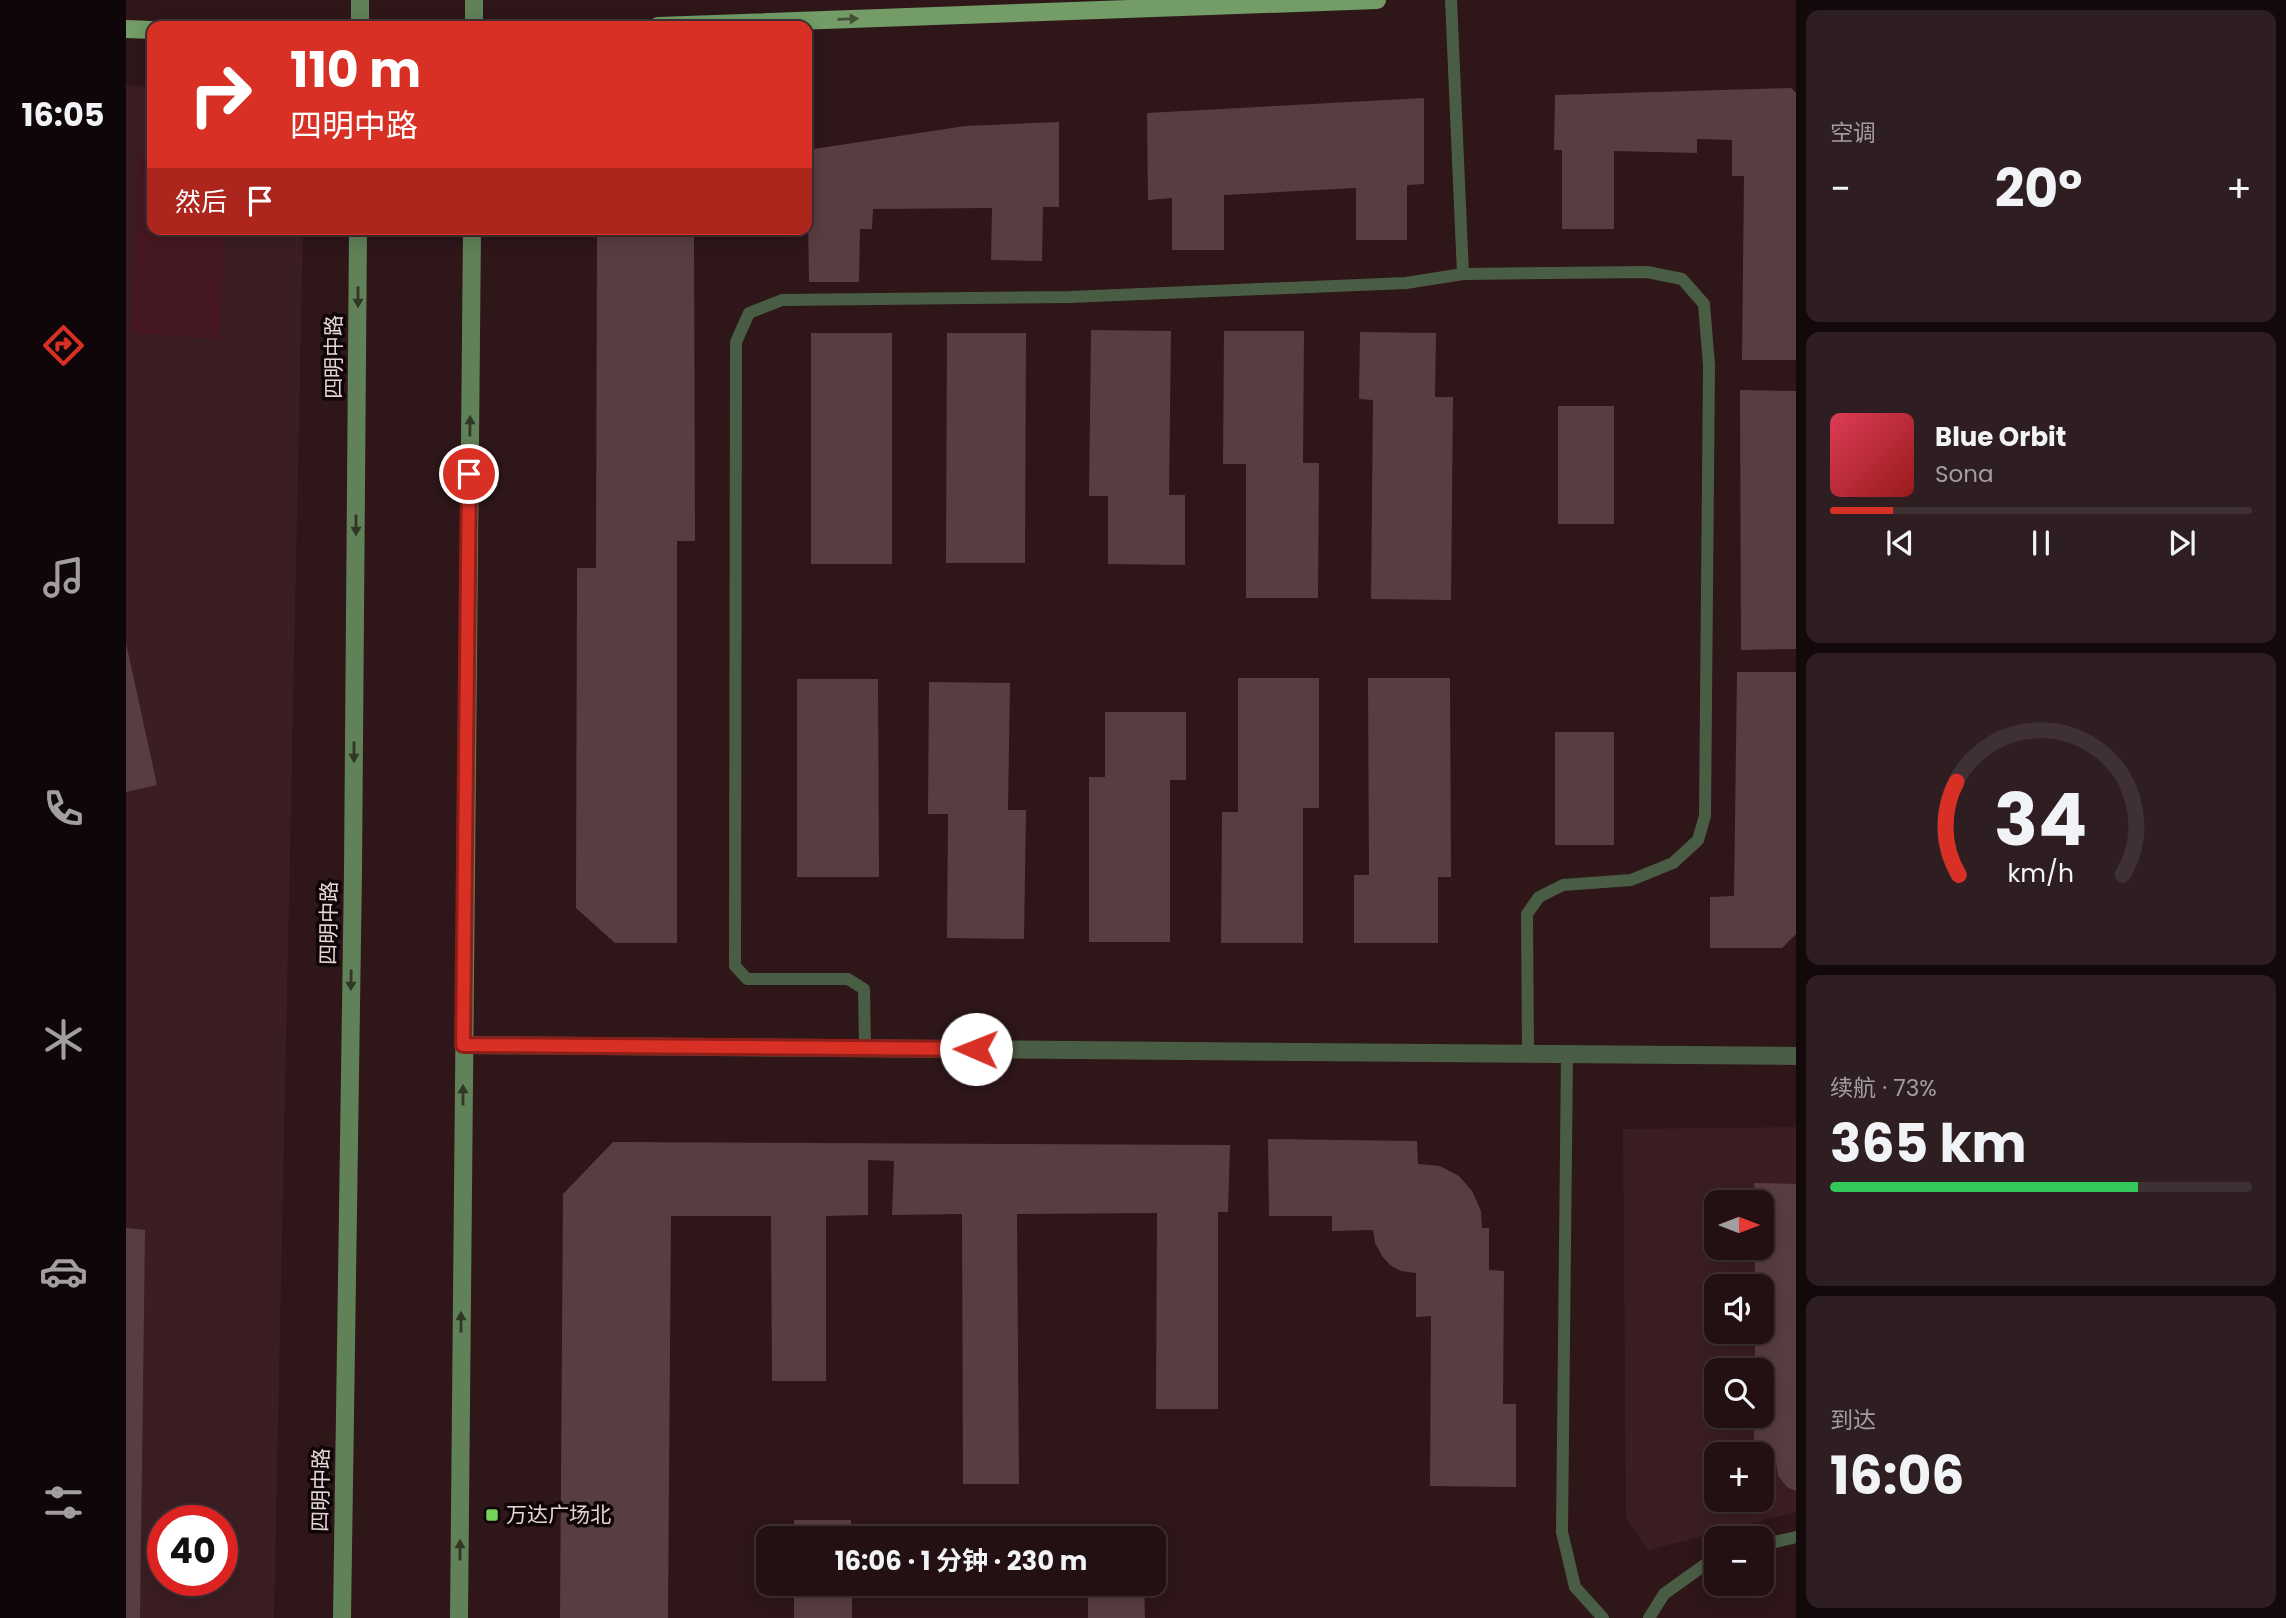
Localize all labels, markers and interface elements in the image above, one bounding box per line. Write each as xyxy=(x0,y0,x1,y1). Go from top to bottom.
one-way arrow xyxy=(837,14,859,25)
text: 110 m xyxy=(290,36,421,104)
icon: right xyxy=(175,49,266,140)
text: 16:05 xyxy=(21,92,105,137)
text: 四明中路 xyxy=(290,103,418,148)
text: 空调 xyxy=(1830,117,1876,149)
text: 20° xyxy=(1995,152,2082,225)
text: − xyxy=(1830,162,1851,215)
text: + xyxy=(2226,162,2252,215)
icon: arrive xyxy=(241,182,279,220)
text: 然后 xyxy=(175,184,227,220)
one-way arrow xyxy=(352,287,363,309)
street label: 四明中路 xyxy=(319,315,348,399)
icon: directions xyxy=(39,321,88,370)
one-way arrow xyxy=(464,415,476,437)
text: Blue Orbit xyxy=(1935,419,2066,455)
pin xyxy=(439,444,499,504)
icon: arrive xyxy=(450,455,488,493)
text: Sona xyxy=(1935,458,1994,490)
one-way arrow xyxy=(350,514,362,536)
icon: previous xyxy=(1881,524,1919,562)
icon: pause xyxy=(2022,524,2060,562)
icon: next xyxy=(2163,524,2201,562)
icon: music xyxy=(39,553,88,602)
one-way arrow xyxy=(348,742,360,764)
text: 34 xyxy=(1994,769,2088,870)
icon: phone xyxy=(39,784,88,833)
text: km/h xyxy=(2008,856,2074,891)
street label: 四明中路 xyxy=(313,881,344,965)
one-way arrow xyxy=(345,969,357,991)
position arrow xyxy=(939,1012,1013,1086)
icon: climate xyxy=(39,1015,88,1064)
text: 续航 · 73% xyxy=(1830,1072,1937,1104)
one-way arrow xyxy=(457,1084,469,1106)
text: 365 km xyxy=(1830,1107,2027,1180)
north arrow xyxy=(1704,1190,1774,1260)
map controls xyxy=(1704,1190,1774,1596)
icon: car xyxy=(39,1247,88,1296)
button: sound xyxy=(1704,1274,1774,1344)
one-way arrow xyxy=(455,1311,467,1333)
button: search xyxy=(1704,1358,1774,1428)
text: 到达 xyxy=(1830,1404,1876,1436)
text: 16:06 xyxy=(1830,1439,1964,1512)
button: + xyxy=(1704,1442,1774,1512)
street label: 四明中路 xyxy=(305,1448,336,1532)
icon: filters xyxy=(39,1478,88,1527)
place label: 万达广场北 xyxy=(506,1500,611,1529)
speed limit sign: 40 xyxy=(147,1505,238,1596)
marker: 万达广场北 xyxy=(484,1507,500,1523)
button: − xyxy=(1704,1526,1774,1596)
one-way arrow xyxy=(454,1539,466,1561)
text: 16:06 · 1 分钟 · 230 m xyxy=(835,1543,1087,1579)

